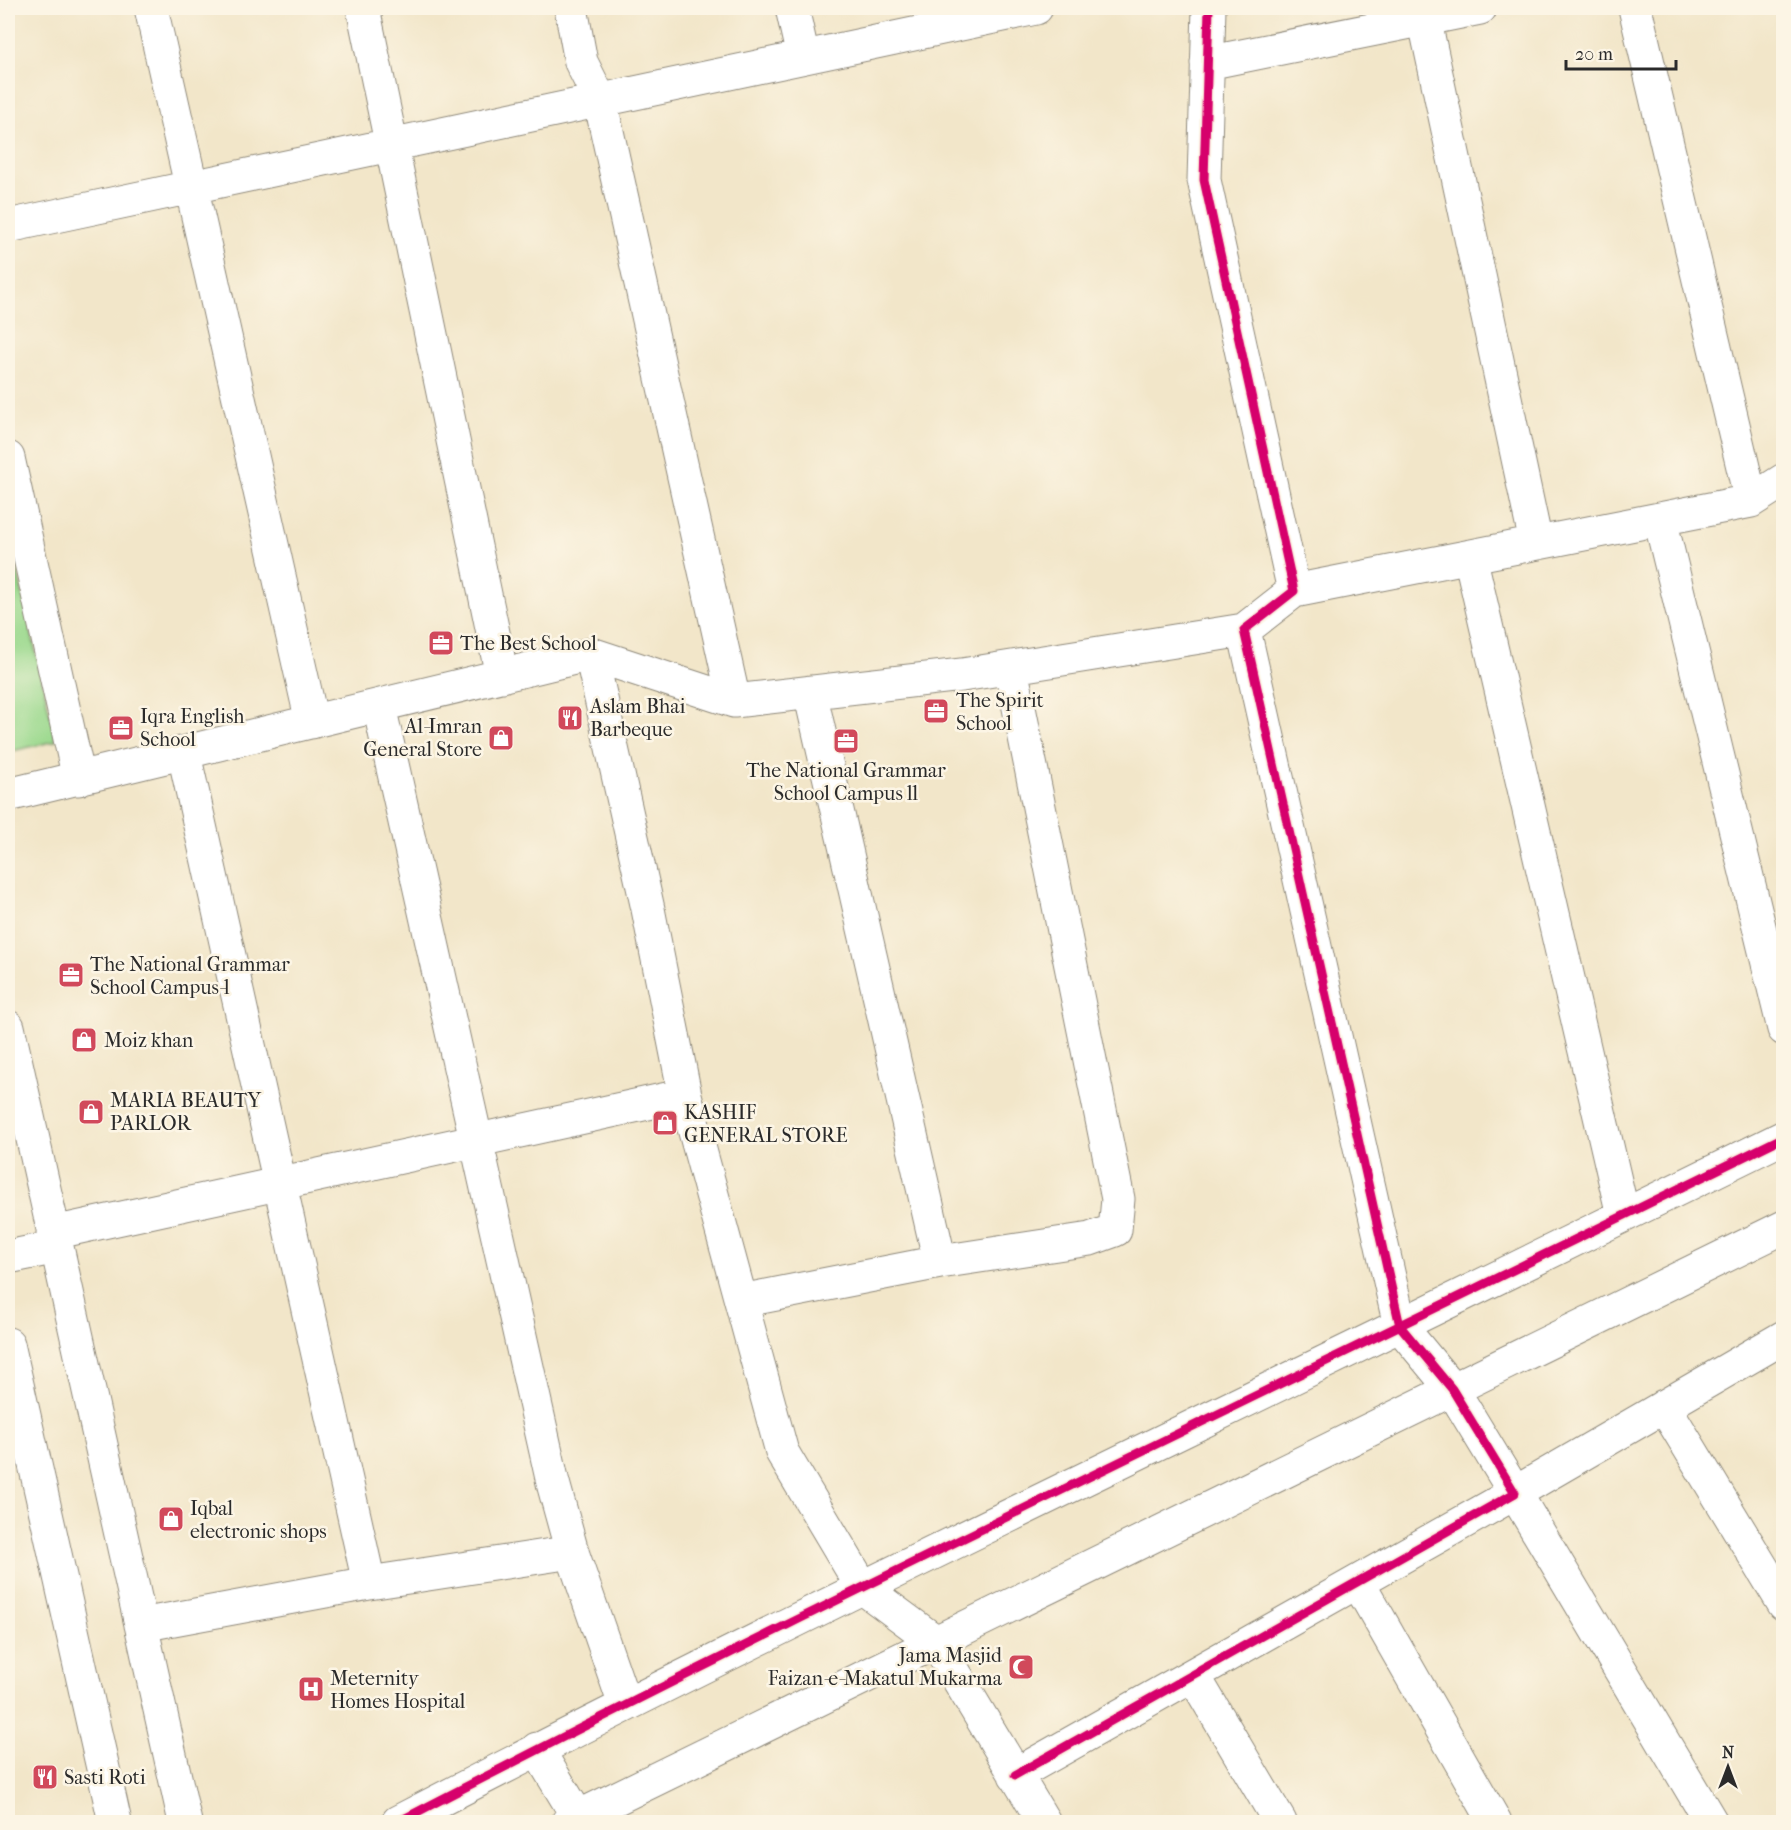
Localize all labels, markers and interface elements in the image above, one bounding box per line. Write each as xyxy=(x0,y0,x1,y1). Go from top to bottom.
scale bar xyxy=(1566,33,1676,71)
text: 20 m xyxy=(1575,44,1613,65)
office icon: The Best School xyxy=(426,628,456,658)
place label: The Best School xyxy=(460,632,597,655)
place label: The Spirit School xyxy=(956,689,1044,735)
place label: Aslam Bhai Barbeque xyxy=(589,695,685,741)
office icon: The Spirit School xyxy=(921,696,951,726)
restaurant icon: Aslam Bhai Barbeque xyxy=(555,703,585,733)
place label: Iqra English School xyxy=(140,705,245,751)
office icon: Iqra English School xyxy=(106,713,136,743)
place label: Al-Imran General Store xyxy=(363,715,482,761)
shop icon: Al-Imran General Store xyxy=(486,723,516,753)
office icon: The National Grammar School Campus ll xyxy=(831,726,861,756)
place label: The National Grammar School Campus ll xyxy=(746,759,946,805)
place label: The National Grammar School Campus-l xyxy=(90,953,290,999)
office icon: The National Grammar School Campus-l xyxy=(56,960,86,990)
shop icon: Moiz khan xyxy=(69,1025,99,1055)
place label: Moiz khan xyxy=(104,1029,194,1052)
place label: MARIA BEAUTY PARLOR xyxy=(110,1089,262,1135)
shop icon: MARIA BEAUTY PARLOR xyxy=(76,1097,106,1127)
place label: KASHIF GENERAL STORE xyxy=(684,1101,848,1147)
shop icon: KASHIF GENERAL STORE xyxy=(650,1108,680,1138)
place label: Iqbal electronic shops xyxy=(190,1497,327,1543)
shop icon: Iqbal electronic shops xyxy=(156,1504,186,1534)
place label: Jama Masjid Faizan-e-Makatul Mukarma xyxy=(768,1644,1003,1690)
mosque icon: Jama Masjid Faizan-e-Makatul Mukarma xyxy=(1006,1652,1036,1682)
place label: Meternity Homes Hospital xyxy=(330,1667,466,1713)
hospital icon: Meternity Homes Hospital xyxy=(296,1674,326,1704)
north arrow xyxy=(1698,1737,1758,1797)
text: N xyxy=(1722,1743,1735,1762)
restaurant icon: Sasti Roti xyxy=(30,1762,60,1792)
place label: Sasti Roti xyxy=(64,1766,146,1789)

